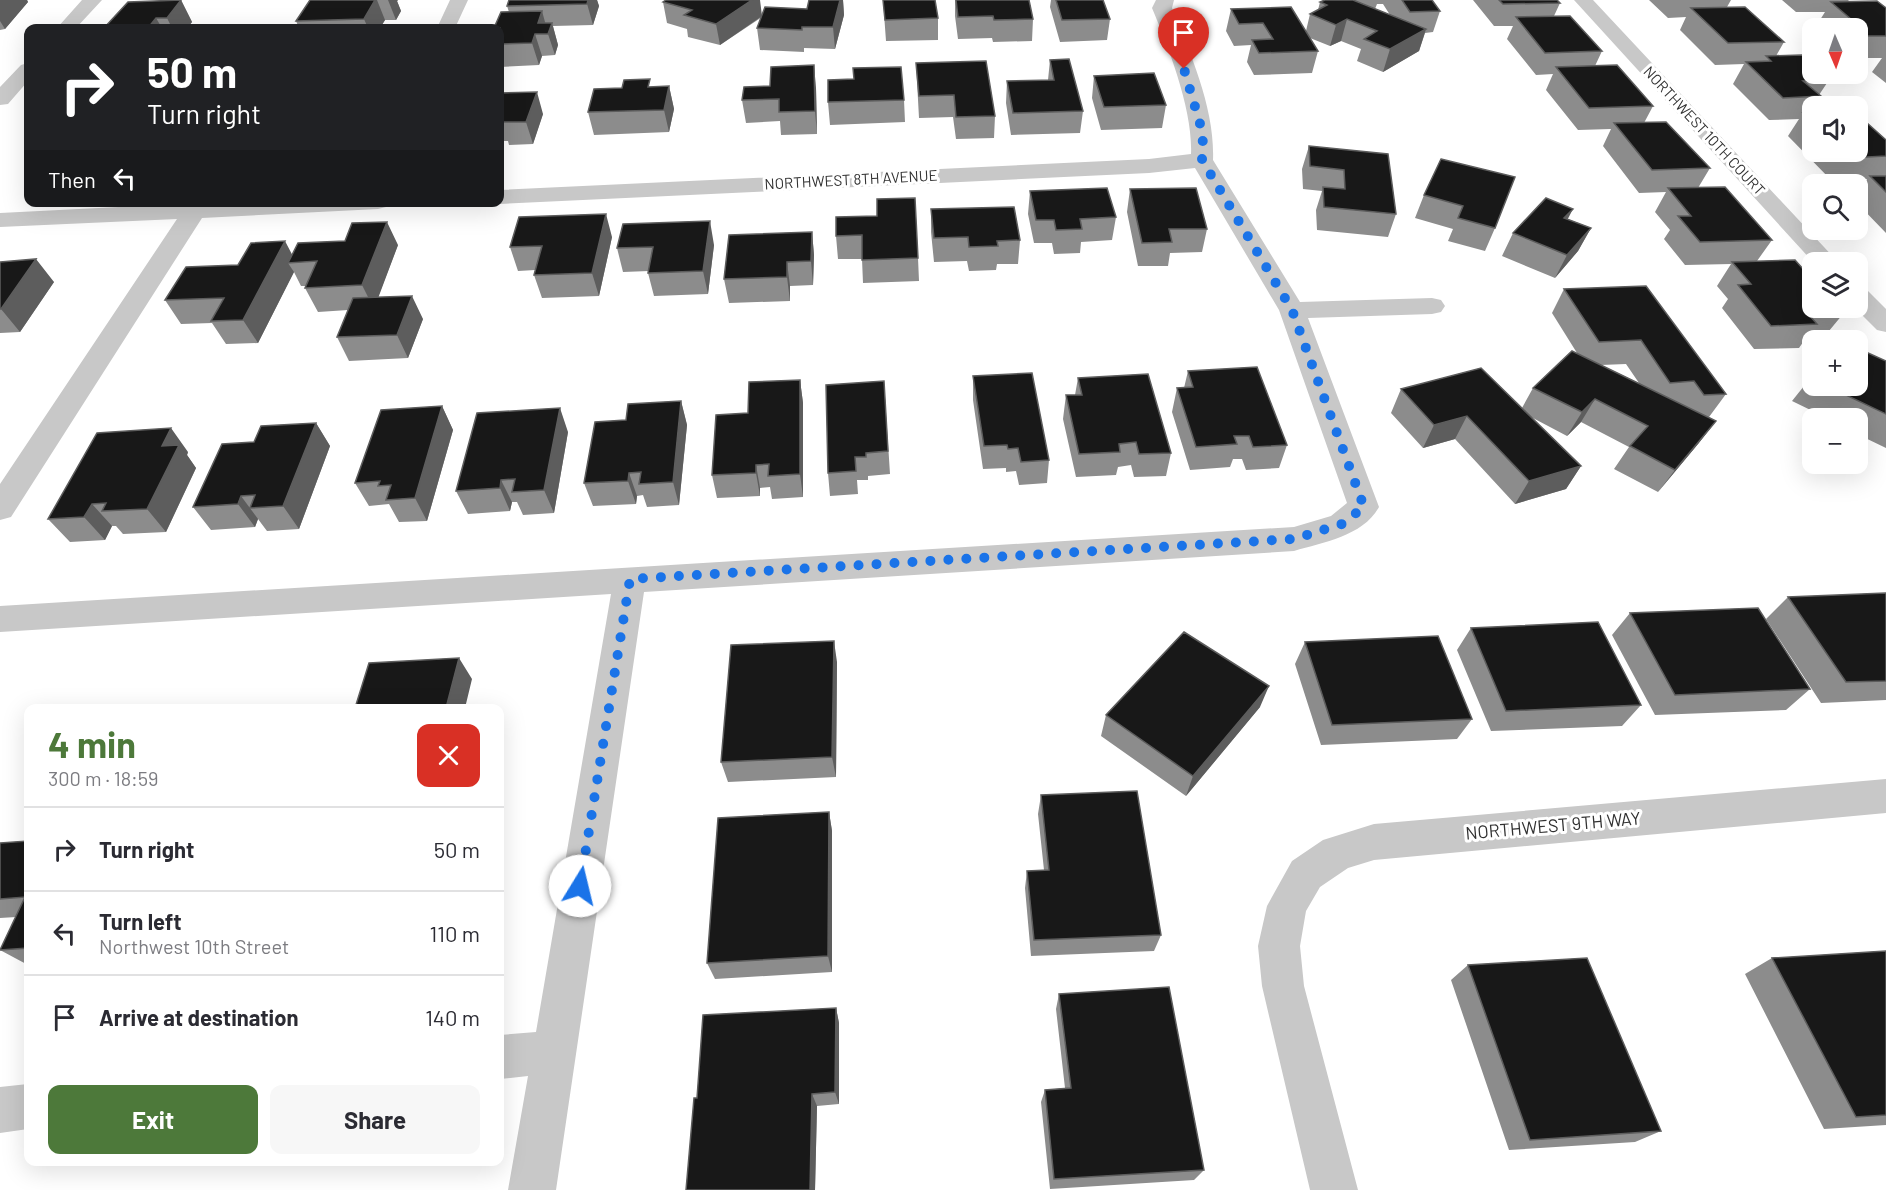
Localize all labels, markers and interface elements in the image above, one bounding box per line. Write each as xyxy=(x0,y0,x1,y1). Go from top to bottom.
pin xyxy=(1158,7,1209,69)
icon: arrive xyxy=(1167,16,1200,49)
north arrow xyxy=(1802,18,1868,84)
map controls xyxy=(1802,18,1868,474)
text: 50 m xyxy=(147,46,237,96)
icon: right xyxy=(48,48,126,126)
street label: NORTHWEST 10TH COURT xyxy=(1640,62,1769,199)
button: sound xyxy=(1802,96,1868,162)
text: Turn right xyxy=(147,97,261,129)
icon: left xyxy=(108,162,141,195)
street label: NORTHWEST 8TH AVENUE xyxy=(764,165,938,193)
text: Then xyxy=(48,166,96,192)
button: search xyxy=(1802,174,1868,240)
button: layers xyxy=(1802,252,1868,318)
button: + xyxy=(1802,330,1868,396)
button: − xyxy=(1802,408,1868,474)
text: 4 min xyxy=(48,722,136,765)
button: close xyxy=(417,724,480,787)
text: 300 m · 18:59 xyxy=(48,766,159,790)
street label: NORTHWEST 9TH WAY xyxy=(1464,806,1641,844)
icon: right xyxy=(48,833,81,866)
text: Turn right xyxy=(99,836,194,862)
text: 50 m xyxy=(434,836,480,862)
position arrow xyxy=(548,854,612,918)
text: Turn left xyxy=(99,908,182,934)
icon: left xyxy=(48,917,81,950)
text: 110 m xyxy=(430,920,480,946)
text: Northwest 10th Street xyxy=(99,934,289,958)
icon: arrive xyxy=(48,1001,81,1034)
text: Arrive at destination xyxy=(99,1004,298,1030)
text: 140 m xyxy=(425,1004,480,1030)
button: Exit xyxy=(48,1085,258,1154)
button: Share xyxy=(270,1085,480,1154)

